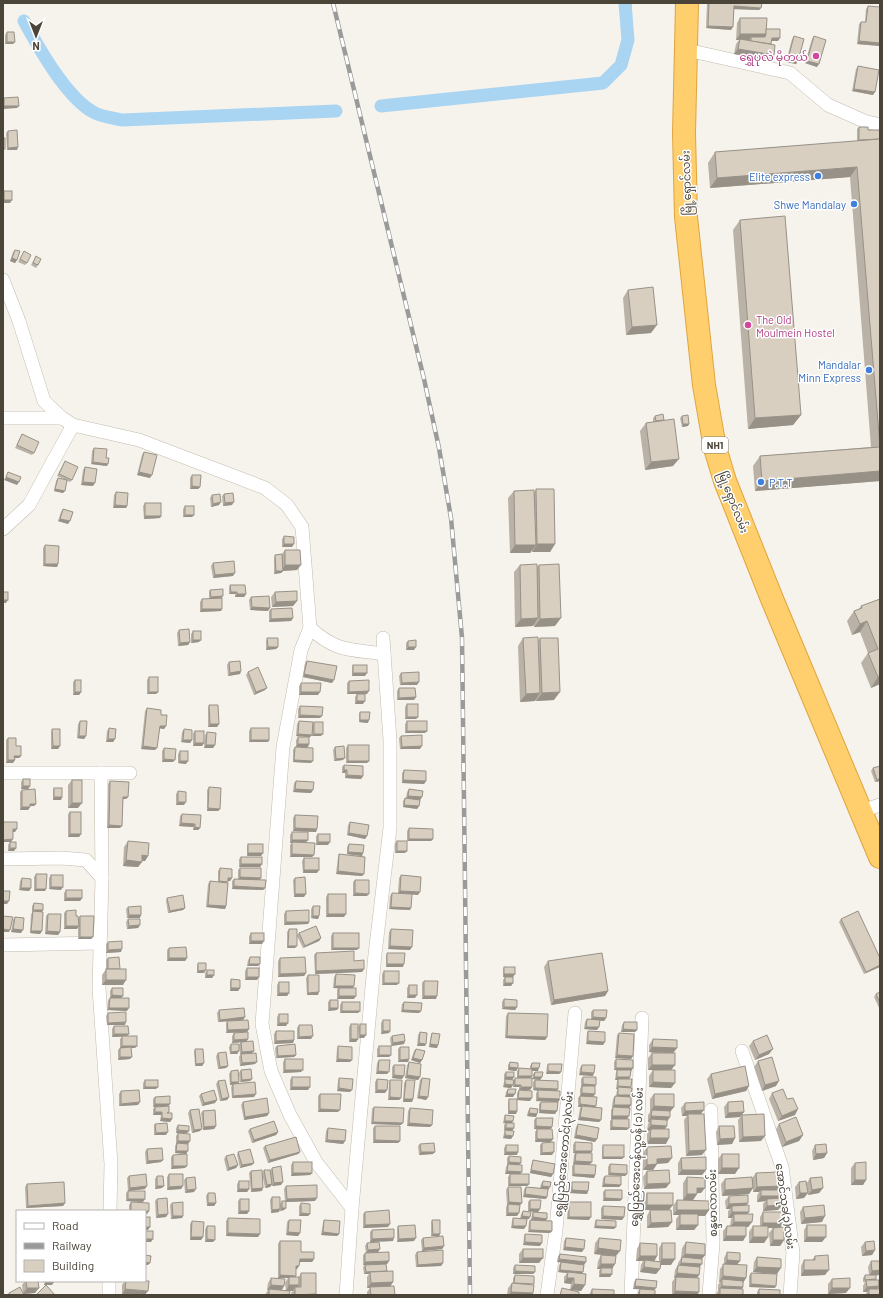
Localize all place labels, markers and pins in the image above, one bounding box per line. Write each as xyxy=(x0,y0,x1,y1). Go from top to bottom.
place label: ရွှေပုလဲ မိုတယ် xyxy=(739,50,808,66)
marker: ရွှေပုလဲ မိုတယ် xyxy=(811,51,821,61)
place label: Elite express xyxy=(749,170,810,183)
marker: Elite express xyxy=(813,171,823,181)
place label: Shwe Mandalay xyxy=(774,198,846,211)
marker: Shwe Mandalay xyxy=(849,199,859,209)
place label: The Old Moulmein Hostel xyxy=(756,313,835,339)
marker: The Old Moulmein Hostel xyxy=(743,320,753,330)
place label: Mandalar Minn Express xyxy=(798,358,861,384)
marker: Mandalar Minn Express xyxy=(864,365,874,375)
place label: P.T.T xyxy=(769,476,793,489)
marker: P.T.T xyxy=(756,477,766,487)

